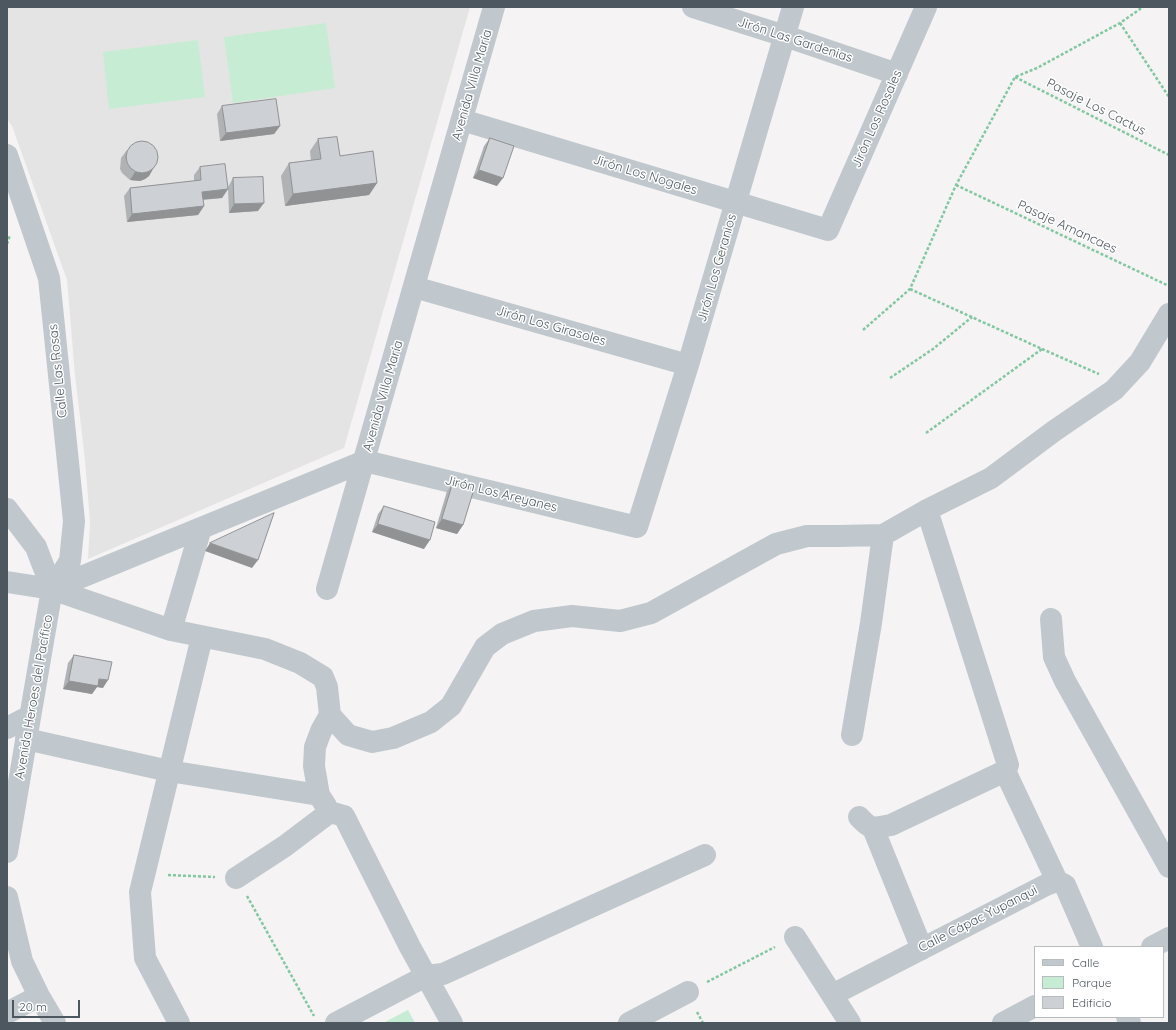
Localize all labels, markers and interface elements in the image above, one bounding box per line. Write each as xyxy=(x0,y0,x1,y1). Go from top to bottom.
street label: Jirón Las Gardenias xyxy=(736,14,854,66)
street label: Avenida Villa María xyxy=(449,28,495,142)
street label: Jirón Los Rosales xyxy=(848,68,906,170)
street label: Pasaje Los Cactus xyxy=(1044,75,1148,139)
street label: Jirón Los Nogales xyxy=(591,152,699,198)
street label: Pasaje Amancaes xyxy=(1015,197,1119,257)
street label: Jirón Los Geranios xyxy=(694,212,740,324)
street label: Jirón Los Girasoles xyxy=(494,303,608,349)
street label: Calle Las Rosas xyxy=(45,323,71,419)
street label: Avenida Villa María xyxy=(360,339,406,453)
street label: Jirón Los Areyanes xyxy=(443,472,559,516)
street label: Avenida Heroes del Pacífico xyxy=(12,613,56,781)
street label: Calle Cápac Yupanqui xyxy=(916,882,1040,956)
legend xyxy=(1034,946,1164,1018)
text: Calle xyxy=(1072,955,1099,970)
text: Parque xyxy=(1072,975,1112,990)
scale bar xyxy=(14,992,82,1018)
text: Edificio xyxy=(1072,995,1112,1010)
text: 20 m xyxy=(19,999,47,1014)

